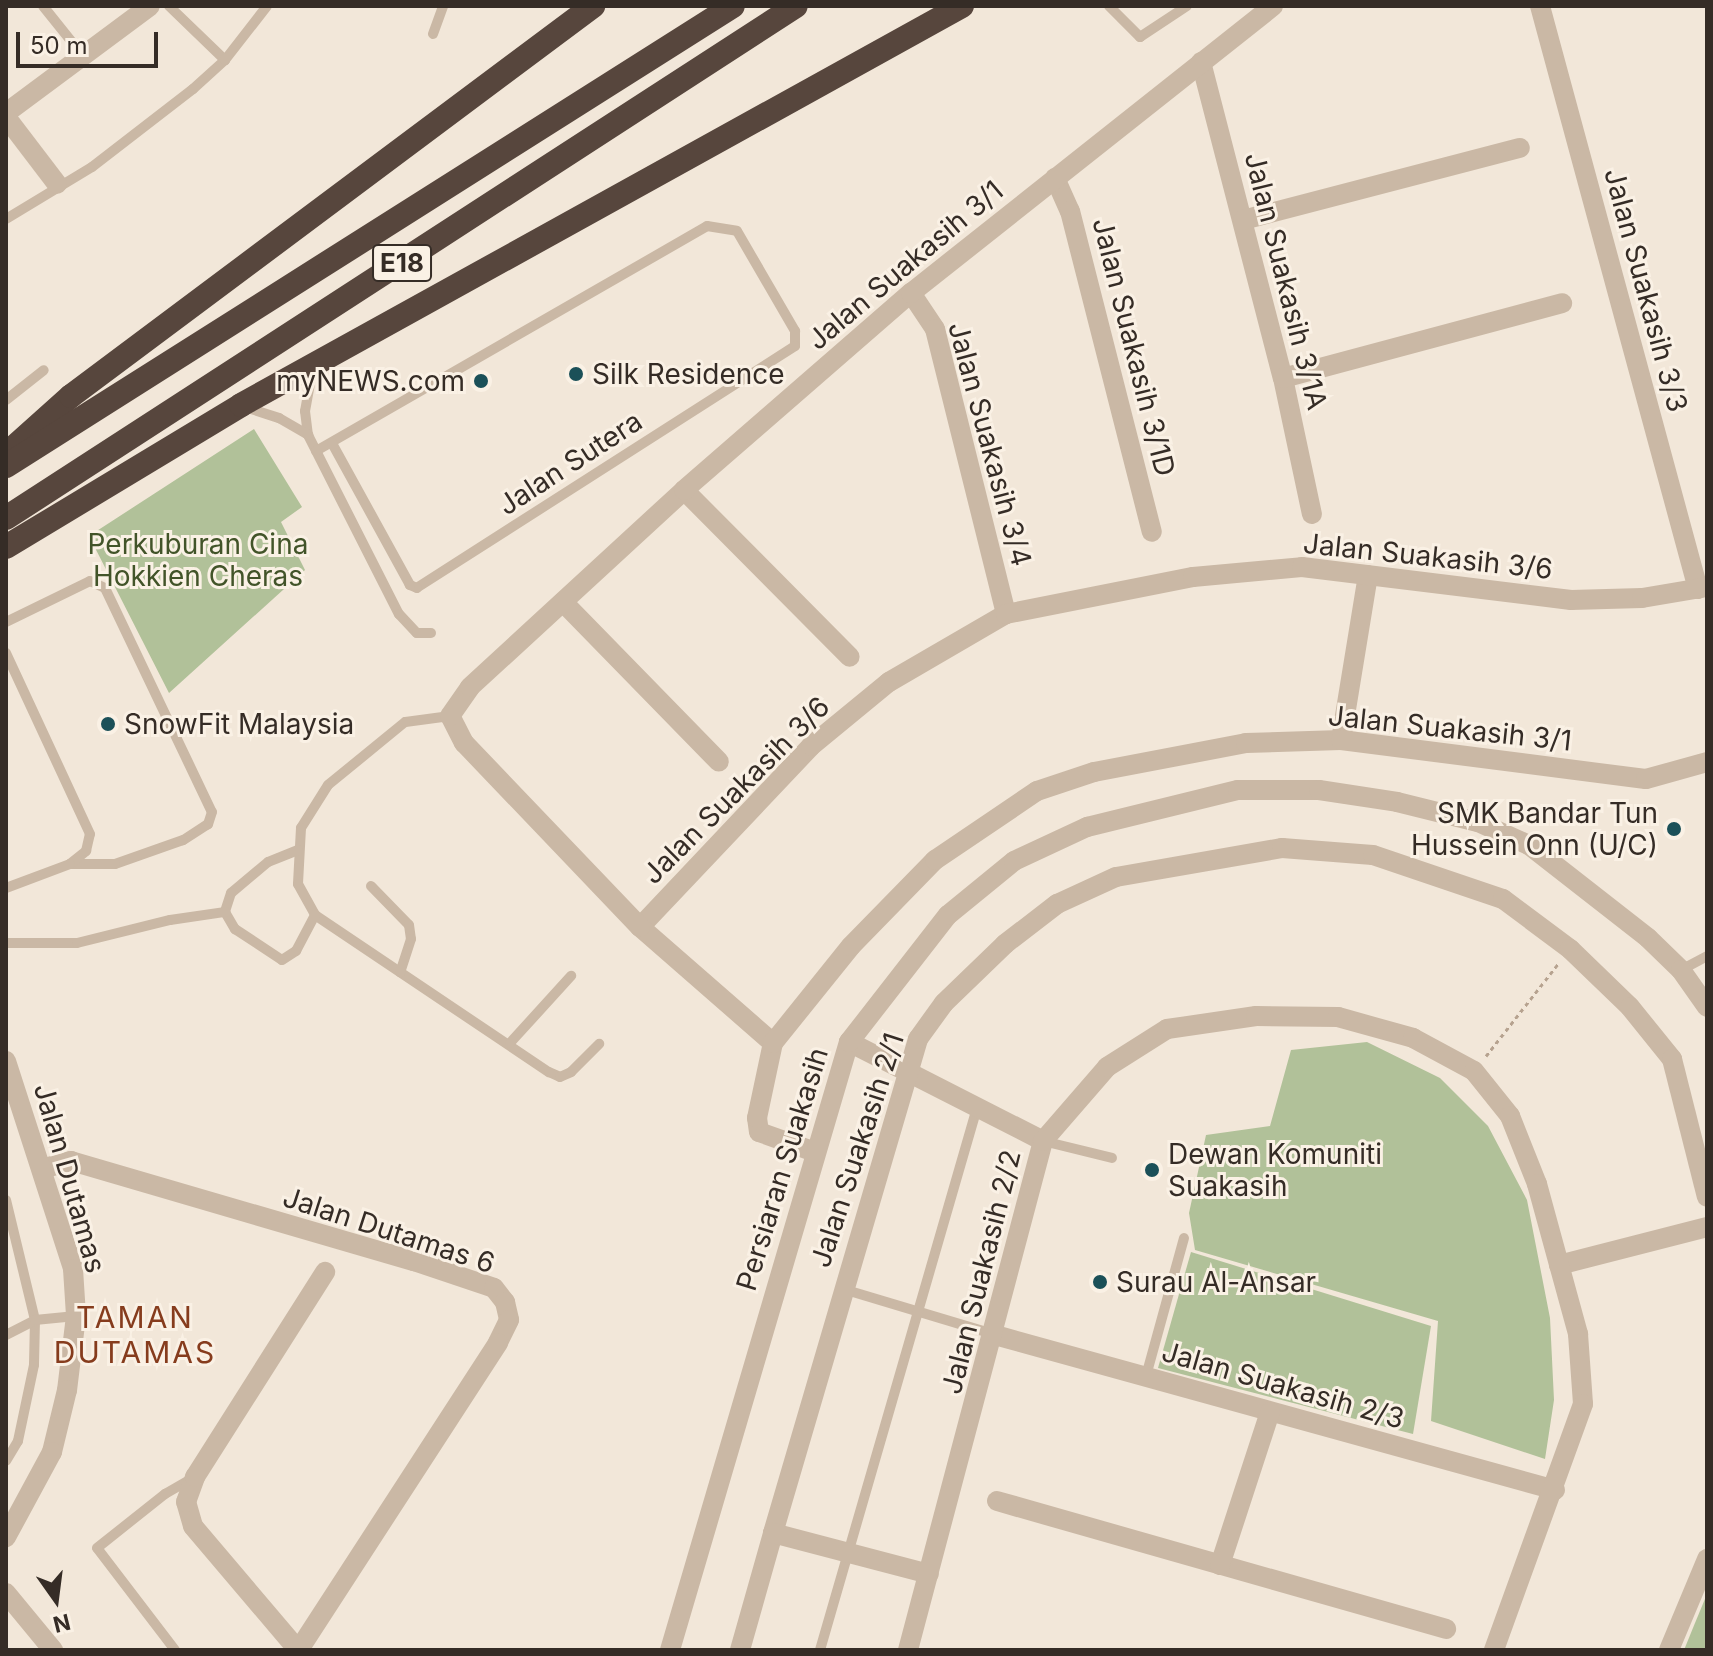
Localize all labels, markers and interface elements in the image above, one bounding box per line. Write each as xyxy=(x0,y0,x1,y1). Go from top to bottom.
scale bar xyxy=(20,16,162,66)
text: 50 m xyxy=(30,31,88,60)
street label: Jalan Suakasih 3/1A xyxy=(1238,149,1334,413)
street label: Jalan Suakasih 3/3 xyxy=(1597,165,1695,415)
street label: Jalan Suakasih 3/1 xyxy=(800,173,1010,357)
street label: Jalan Suakasih 3/1D xyxy=(1086,214,1182,480)
road number: E18 xyxy=(372,241,432,285)
street label: Jalan Suakasih 3/4 xyxy=(941,318,1039,570)
place label: Silk Residence xyxy=(592,357,785,391)
place label: myNEWS.com xyxy=(276,364,465,398)
marker: Silk Residence xyxy=(567,365,585,383)
marker: myNEWS.com xyxy=(472,372,490,390)
street label: Jalan Sutera xyxy=(492,404,648,522)
street label: Jalan Suakasih 3/6 xyxy=(1302,526,1554,586)
park label: Perkuburan Cina Hokkien Cheras xyxy=(88,527,308,593)
street label: Jalan Suakasih 3/6 xyxy=(635,689,837,891)
street label: Jalan Suakasih 3/1 xyxy=(1327,699,1573,757)
place label: SnowFit Malaysia xyxy=(124,707,354,741)
marker: SnowFit Malaysia xyxy=(99,715,117,733)
place label: SMK Bandar Tun Hussein Onn (U/C) xyxy=(1411,796,1658,862)
marker: SMK Bandar Tun Hussein Onn (U/C) xyxy=(1665,820,1683,838)
street label: Jalan Suakasih 2/1 xyxy=(803,1029,911,1271)
street label: Persiaran Suakasih xyxy=(729,1044,835,1294)
street label: Jalan Dutamas xyxy=(27,1079,113,1277)
place label: Dewan Komuniti Suakasih xyxy=(1168,1137,1382,1203)
street label: Jalan Suakasih 2/2 xyxy=(934,1147,1028,1397)
marker: Dewan Komuniti Suakasih xyxy=(1143,1161,1161,1179)
street label: Jalan Dutamas 6 xyxy=(279,1180,499,1280)
place label: Surau Al-Ansar xyxy=(1116,1265,1316,1299)
marker: Surau Al-Ansar xyxy=(1091,1273,1109,1291)
district label: TAMAN DUTAMAS xyxy=(54,1299,216,1370)
street label: Jalan Suakasih 2/3 xyxy=(1158,1334,1408,1436)
north arrow xyxy=(16,1560,96,1640)
text: N xyxy=(51,1609,73,1638)

